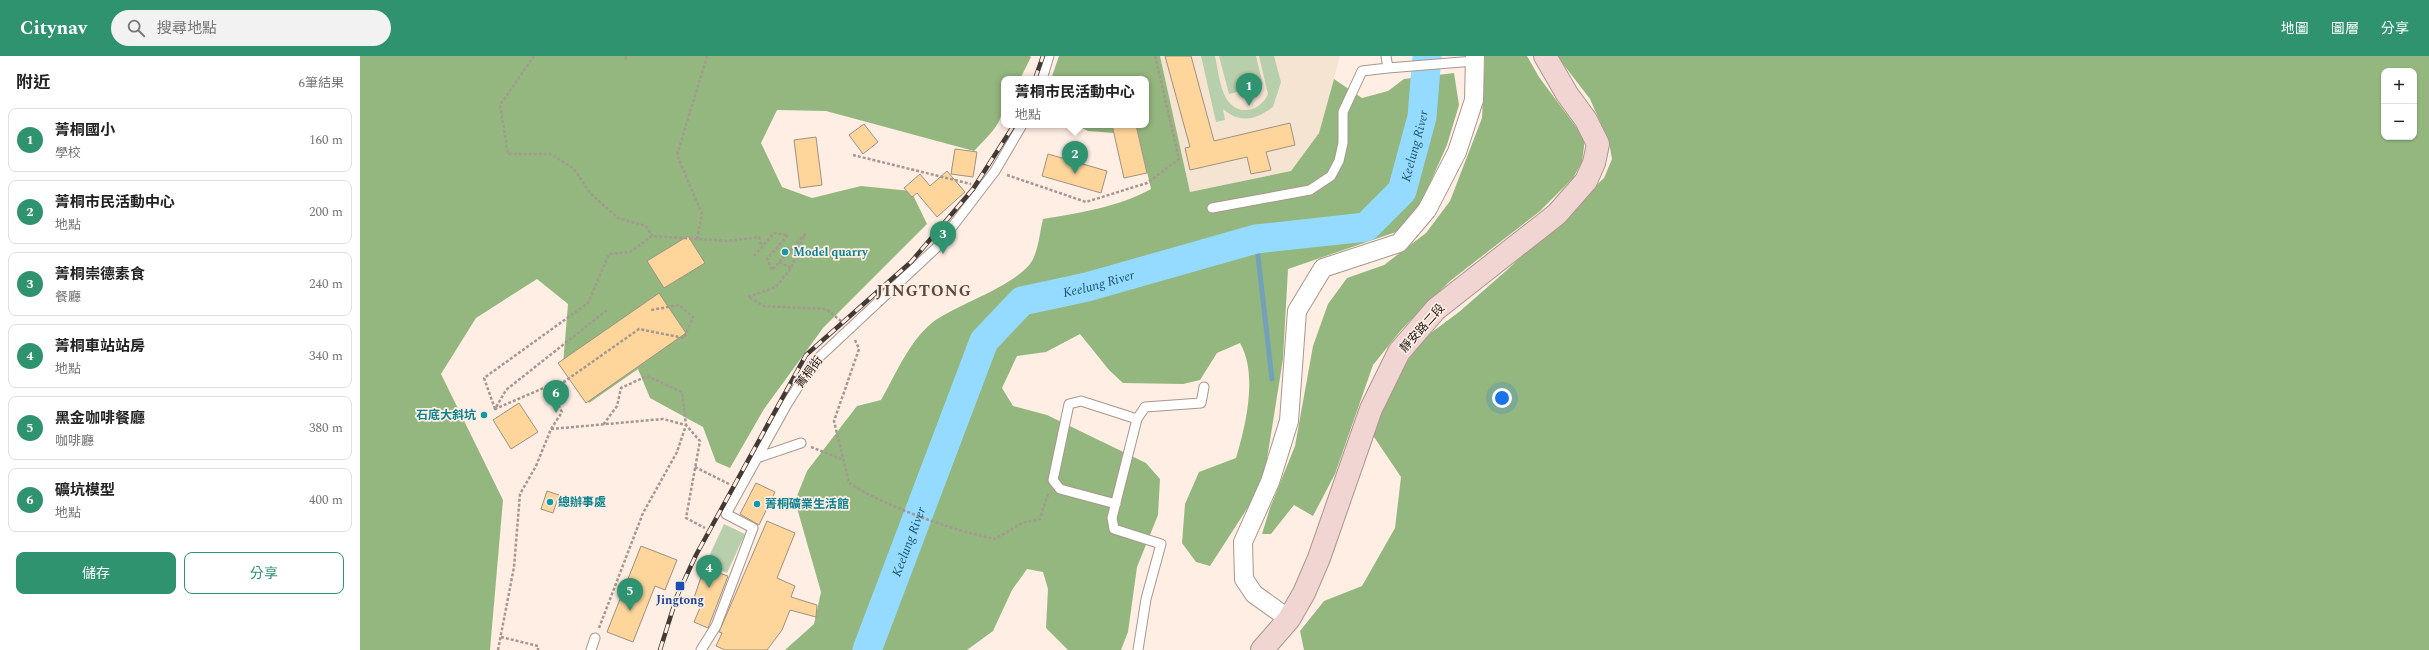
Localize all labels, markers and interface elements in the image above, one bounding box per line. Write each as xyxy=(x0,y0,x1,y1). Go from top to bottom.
search box xyxy=(111,10,391,46)
text: Citynav xyxy=(20,14,87,43)
icon: search xyxy=(125,17,147,39)
text: 搜尋地點 xyxy=(157,17,217,40)
text: 地圖 xyxy=(2281,18,2309,39)
text: 圖層 xyxy=(2331,18,2359,39)
text: 分享 xyxy=(2381,18,2409,39)
map controls xyxy=(2381,68,2417,140)
button: + xyxy=(2381,68,2417,104)
text: 附近 xyxy=(16,70,50,96)
text: 6筆結果 xyxy=(298,73,344,93)
pin: 1 xyxy=(1236,73,1262,106)
popup xyxy=(1001,76,1149,128)
text: 菁桐市民活動中心 xyxy=(1015,81,1135,104)
button: − xyxy=(2381,104,2417,140)
text: 地點 xyxy=(1015,105,1041,125)
water label: Keelung River xyxy=(1396,109,1434,184)
text: 菁桐國小 xyxy=(55,119,115,142)
text: 1 xyxy=(26,130,34,150)
text: 160 m xyxy=(309,130,343,150)
pin: 2 xyxy=(1062,141,1088,174)
text: 學校 xyxy=(55,143,81,163)
text: 菁桐市民活動中心 xyxy=(55,191,175,214)
text: 2 xyxy=(26,202,34,222)
text: 200 m xyxy=(309,202,343,222)
text: 地點 xyxy=(55,215,81,235)
pin: 3 xyxy=(930,221,956,254)
place label: Model quarry xyxy=(793,243,869,262)
marker: Model quarry xyxy=(780,247,790,257)
text: 菁桐崇德素食 xyxy=(55,263,145,286)
water label: Keelung River xyxy=(1061,265,1137,303)
text: 3 xyxy=(26,274,34,294)
text: 240 m xyxy=(309,274,343,294)
district label: JINGTONG xyxy=(876,279,972,303)
text: 餐廳 xyxy=(55,287,81,307)
street label: 靜安路二段 xyxy=(1395,300,1450,357)
text: 菁桐車站站房 xyxy=(55,335,145,358)
text: 4 xyxy=(26,346,34,366)
text: 340 m xyxy=(309,346,343,366)
street label: 菁桐街 xyxy=(791,352,828,392)
text: 地點 xyxy=(55,359,81,379)
pin: 6 xyxy=(543,380,569,413)
your location xyxy=(1492,388,1512,408)
place label: 石底大斜坑 xyxy=(416,406,476,425)
text: 黑金咖啡餐廳 xyxy=(55,407,145,430)
marker: 石底大斜坑 xyxy=(479,410,489,420)
text: 5 xyxy=(26,418,34,438)
text: 380 m xyxy=(309,418,343,438)
text: 咖啡廳 xyxy=(55,431,94,451)
text: 礦坑模型 xyxy=(55,479,115,502)
text: 6 xyxy=(26,490,34,510)
text: 400 m xyxy=(309,490,343,510)
place label: 總辦事處 xyxy=(558,493,606,512)
place label: 菁桐礦業生活館 xyxy=(765,495,849,514)
marker: 總辦事處 xyxy=(545,497,555,507)
marker: 菁桐礦業生活館 xyxy=(752,499,762,509)
text: 地點 xyxy=(55,503,81,523)
water label: Keelung River xyxy=(887,504,932,580)
button: 儲存 xyxy=(16,552,176,594)
button: 分享 xyxy=(184,552,344,594)
pin: 4 xyxy=(696,555,722,588)
pin: 5 xyxy=(617,578,643,611)
marker: Jingtong xyxy=(674,580,686,592)
place label: Jingtong xyxy=(656,591,704,610)

